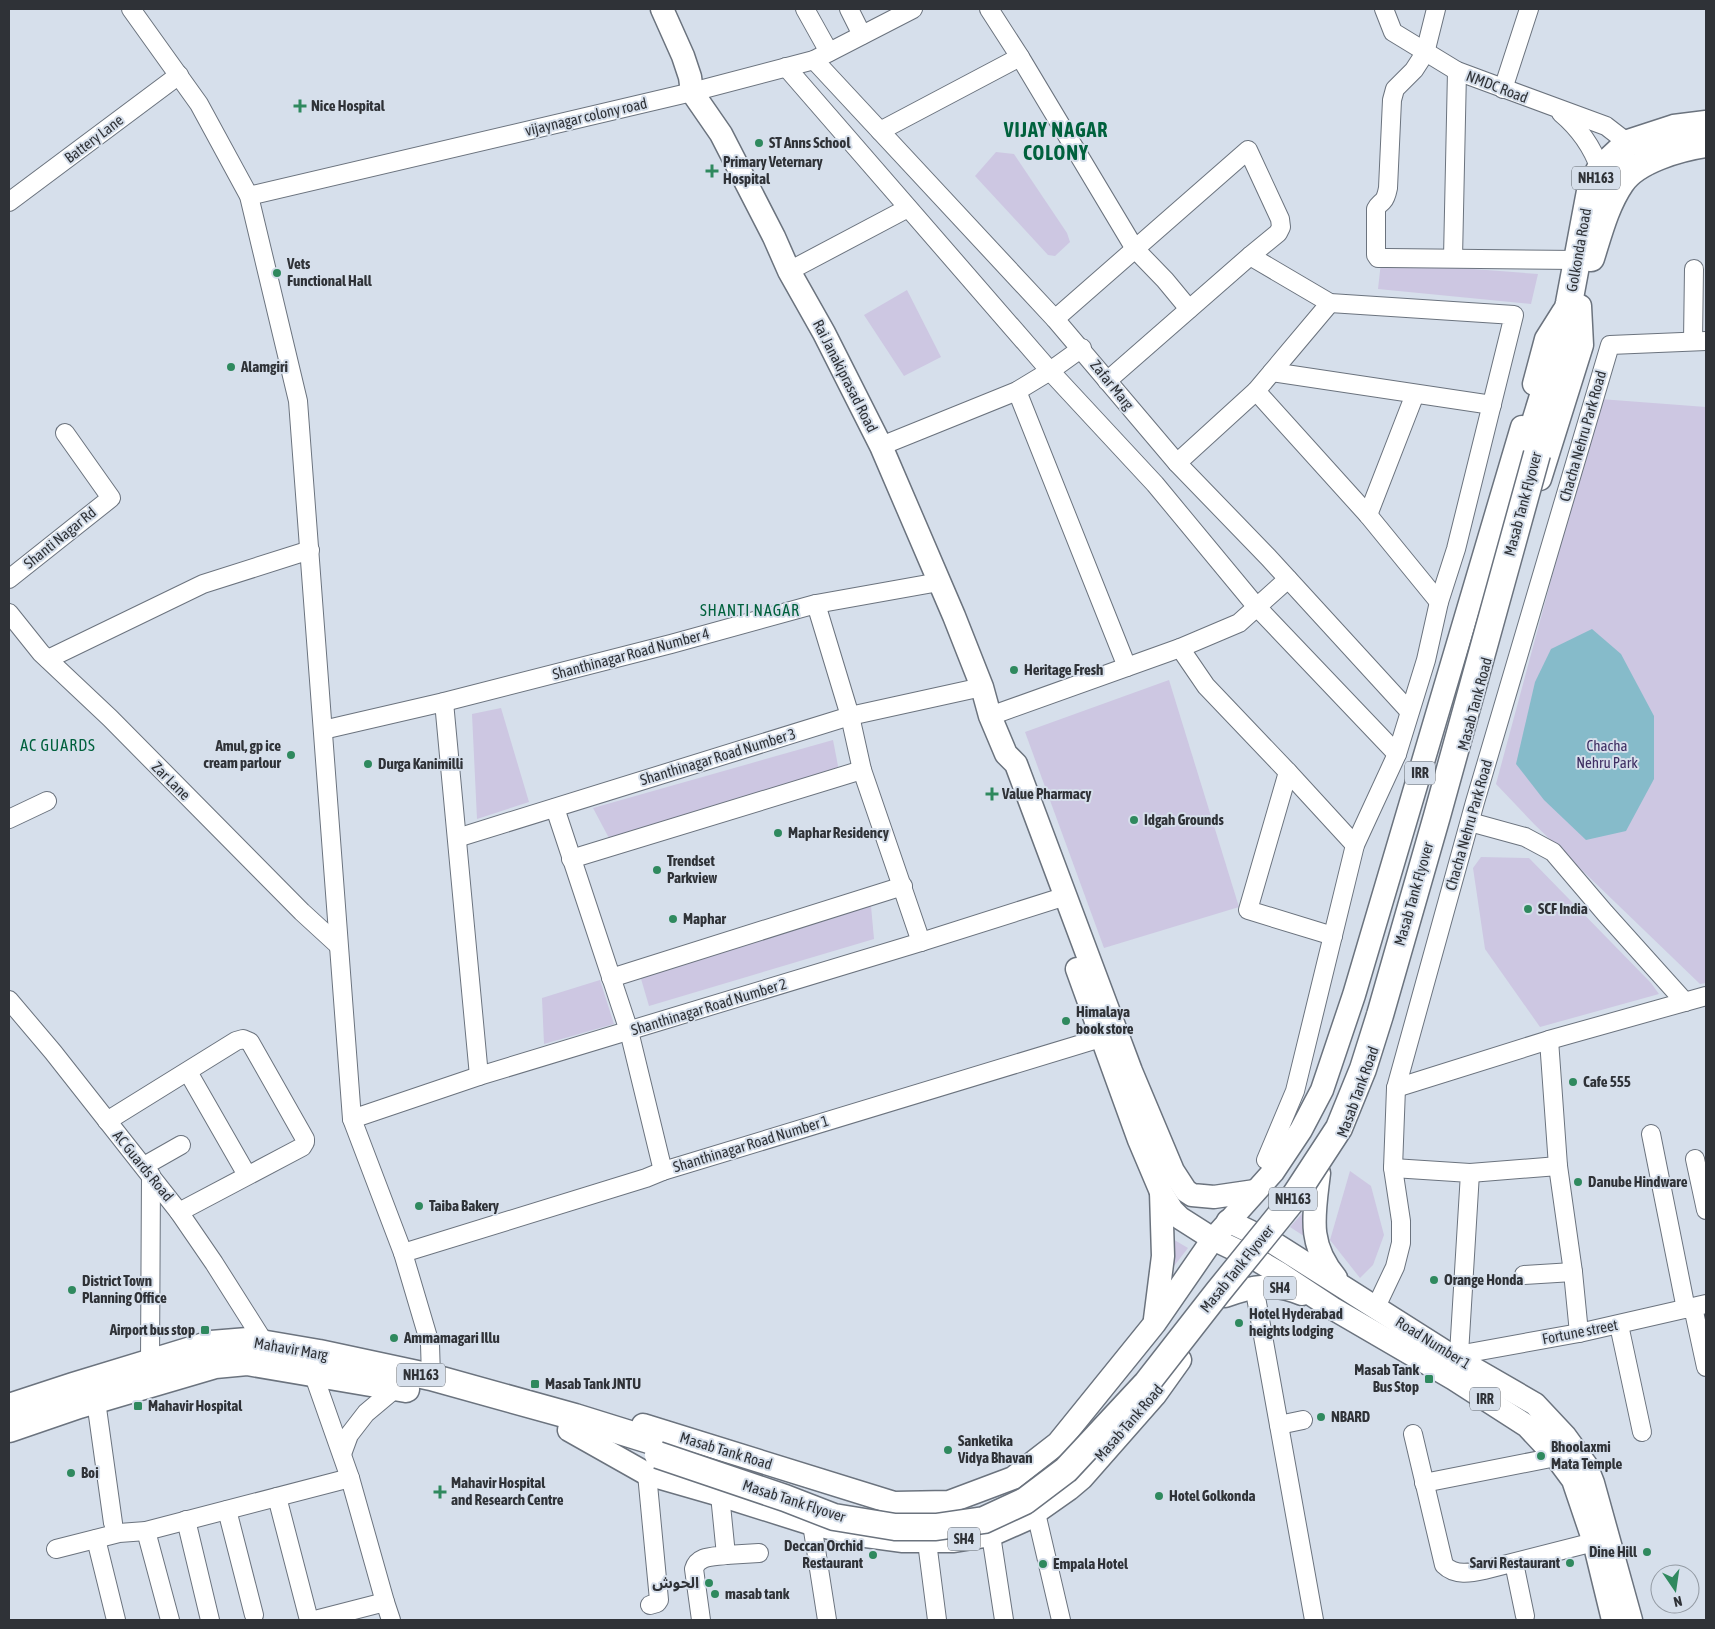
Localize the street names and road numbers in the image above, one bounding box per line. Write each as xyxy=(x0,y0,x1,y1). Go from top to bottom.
street label: NMDC Road xyxy=(1464,67,1530,106)
street label: vijaynagar colony road xyxy=(523,94,649,139)
street label: Battery Lane xyxy=(61,111,126,166)
road number: NH163 xyxy=(1572,167,1620,190)
street label: Golkonda Road xyxy=(1563,207,1594,293)
street label: Rai Janakiprasad Road xyxy=(810,317,881,435)
street label: Zafar Marg xyxy=(1087,356,1138,413)
street label: Chacha Nehru Park Road xyxy=(1556,369,1609,503)
street label: Masab Tank Flyover xyxy=(1500,449,1545,558)
street label: Shanti Nagar Rd xyxy=(20,503,99,572)
street label: Shanthinagar Road Number 4 xyxy=(551,624,711,683)
street label: Masab Tank Road xyxy=(1454,656,1495,752)
street label: Shanthinagar Road Number 3 xyxy=(638,725,798,788)
street label: Zar Lane xyxy=(149,758,194,803)
street label: Chacha Nehru Park Road xyxy=(1442,758,1495,892)
road number: IRR xyxy=(1405,761,1435,784)
street label: Masab Tank Flyover xyxy=(1391,840,1437,948)
street label: Shanthinagar Road Number 2 xyxy=(629,975,789,1038)
street label: Masab Tank Road xyxy=(1333,1044,1382,1140)
street label: Shanthinagar Road Number 1 xyxy=(671,1112,831,1175)
street label: AC Guards Road xyxy=(110,1127,177,1204)
road number: NH163 xyxy=(1269,1188,1317,1210)
street label: Masab Tank Flyover xyxy=(1196,1221,1277,1316)
road number: SH4 xyxy=(1264,1276,1296,1300)
street label: Road Number 1 xyxy=(1393,1313,1474,1372)
street label: Fortune street xyxy=(1541,1316,1619,1347)
street label: Mahavir Marg xyxy=(253,1334,330,1363)
road number: NH163 xyxy=(397,1364,445,1386)
street label: Masab Tank Road xyxy=(1091,1381,1166,1464)
road number: IRR xyxy=(1470,1388,1500,1410)
street label: Masab Tank Road xyxy=(678,1428,774,1473)
street label: Masab Tank Flyover xyxy=(741,1476,848,1525)
road number: SH4 xyxy=(948,1528,980,1550)

